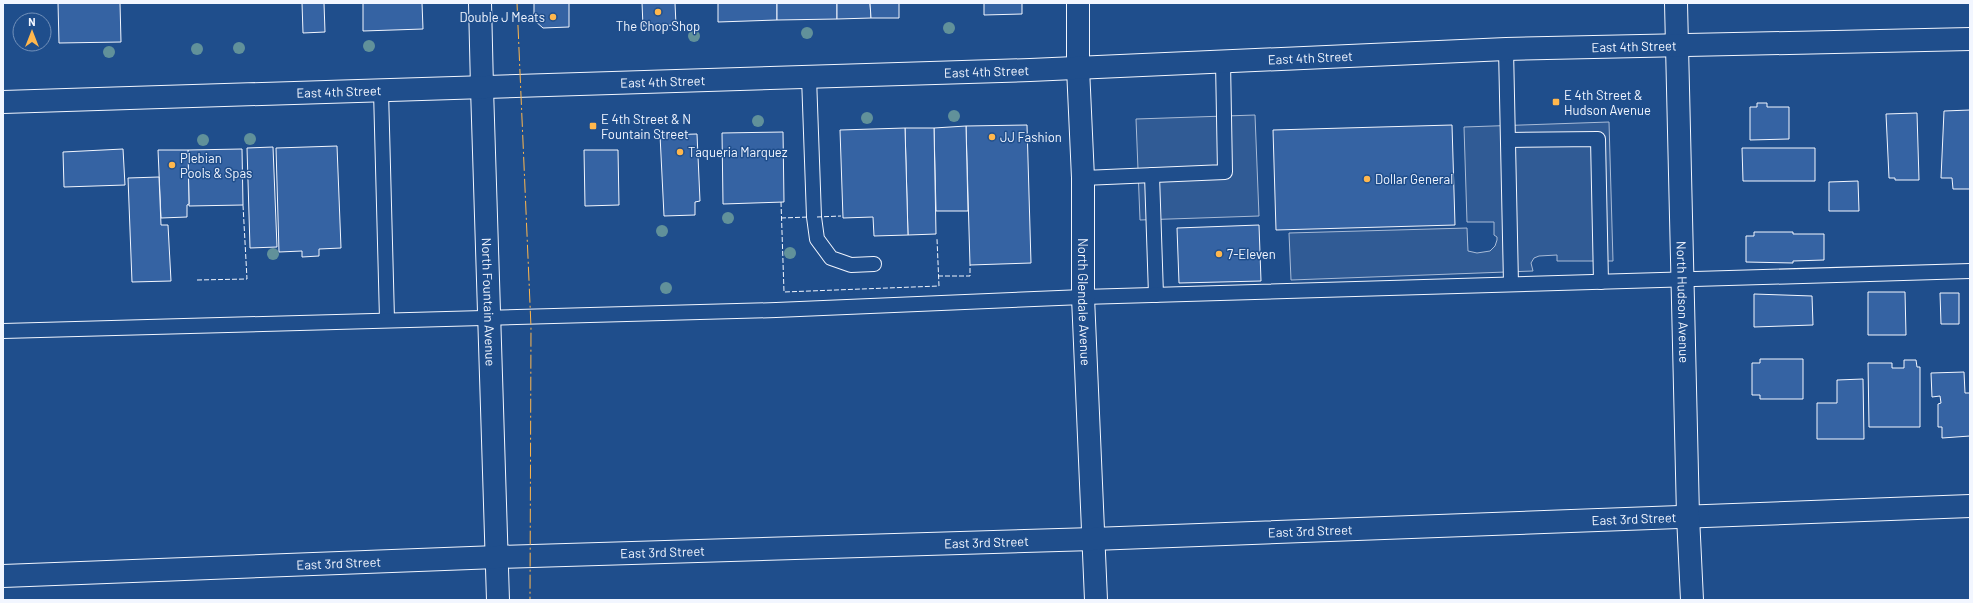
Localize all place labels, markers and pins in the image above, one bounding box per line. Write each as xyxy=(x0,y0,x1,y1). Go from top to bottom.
marker: The Chop Shop xyxy=(653,7,663,17)
place label: Double J Meats xyxy=(459,9,545,25)
marker: Double J Meats xyxy=(548,12,558,22)
place label: The Chop Shop xyxy=(616,18,700,34)
place label: E 4th Street & Hudson Avenue xyxy=(1564,87,1651,118)
marker: E 4th Street & Hudson Avenue xyxy=(1551,97,1561,107)
place label: E 4th Street & N Fountain Street xyxy=(601,111,691,142)
marker: E 4th Street & N Fountain Street xyxy=(588,121,598,131)
place label: JJ Fashion xyxy=(1000,129,1062,145)
marker: JJ Fashion xyxy=(987,132,997,142)
place label: Taqueria Marquez xyxy=(688,144,788,160)
marker: Taqueria Marquez xyxy=(675,147,685,157)
place label: Plebian Pools & Spas xyxy=(180,150,252,181)
marker: Plebian Pools & Spas xyxy=(167,160,177,170)
place label: Dollar General xyxy=(1375,171,1453,187)
marker: Dollar General xyxy=(1362,174,1372,184)
place label: 7-Eleven xyxy=(1227,246,1276,262)
marker: 7-Eleven xyxy=(1214,249,1224,259)

